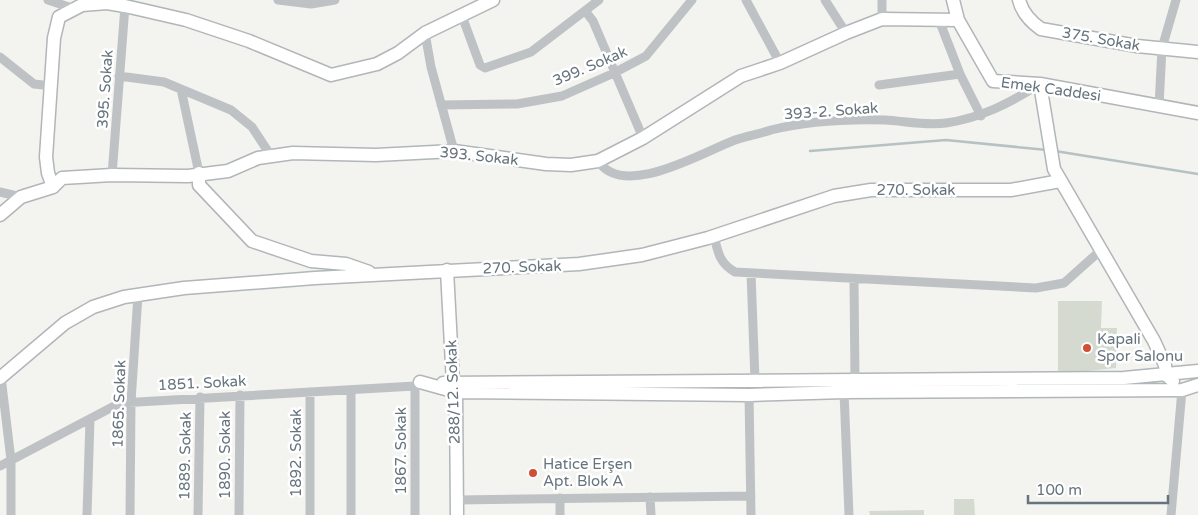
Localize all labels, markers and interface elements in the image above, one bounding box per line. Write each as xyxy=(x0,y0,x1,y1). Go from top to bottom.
street label: 375. Sokak xyxy=(1061,23,1141,55)
street label: 399. Sokak xyxy=(550,42,630,90)
street label: 395. Sokak xyxy=(93,49,117,129)
street label: Emek Caddesi xyxy=(1000,73,1102,105)
street label: 393-2. Sokak xyxy=(783,99,879,123)
street label: 393. Sokak xyxy=(439,143,519,169)
street label: 270. Sokak xyxy=(876,181,956,199)
street label: 270. Sokak xyxy=(482,257,562,277)
place label: Kapali Spor Salonu xyxy=(1097,330,1183,365)
street label: 288/12. Sokak xyxy=(442,339,464,445)
marker: Kapali Spor Salonu xyxy=(1081,342,1093,354)
street label: 1865. Sokak xyxy=(108,360,130,448)
street label: 1851. Sokak xyxy=(157,372,247,394)
street label: 1867. Sokak xyxy=(392,407,410,495)
street label: 1892. Sokak xyxy=(287,409,305,497)
street label: 1890. Sokak xyxy=(216,411,234,499)
street label: 1889. Sokak xyxy=(175,412,195,500)
place label: Hatice Erşen Apt. Blok A xyxy=(543,455,632,490)
marker: Hatice Erşen Apt. Blok A xyxy=(527,467,539,479)
scale bar xyxy=(1028,472,1168,504)
text: 100 m xyxy=(1036,481,1082,499)

